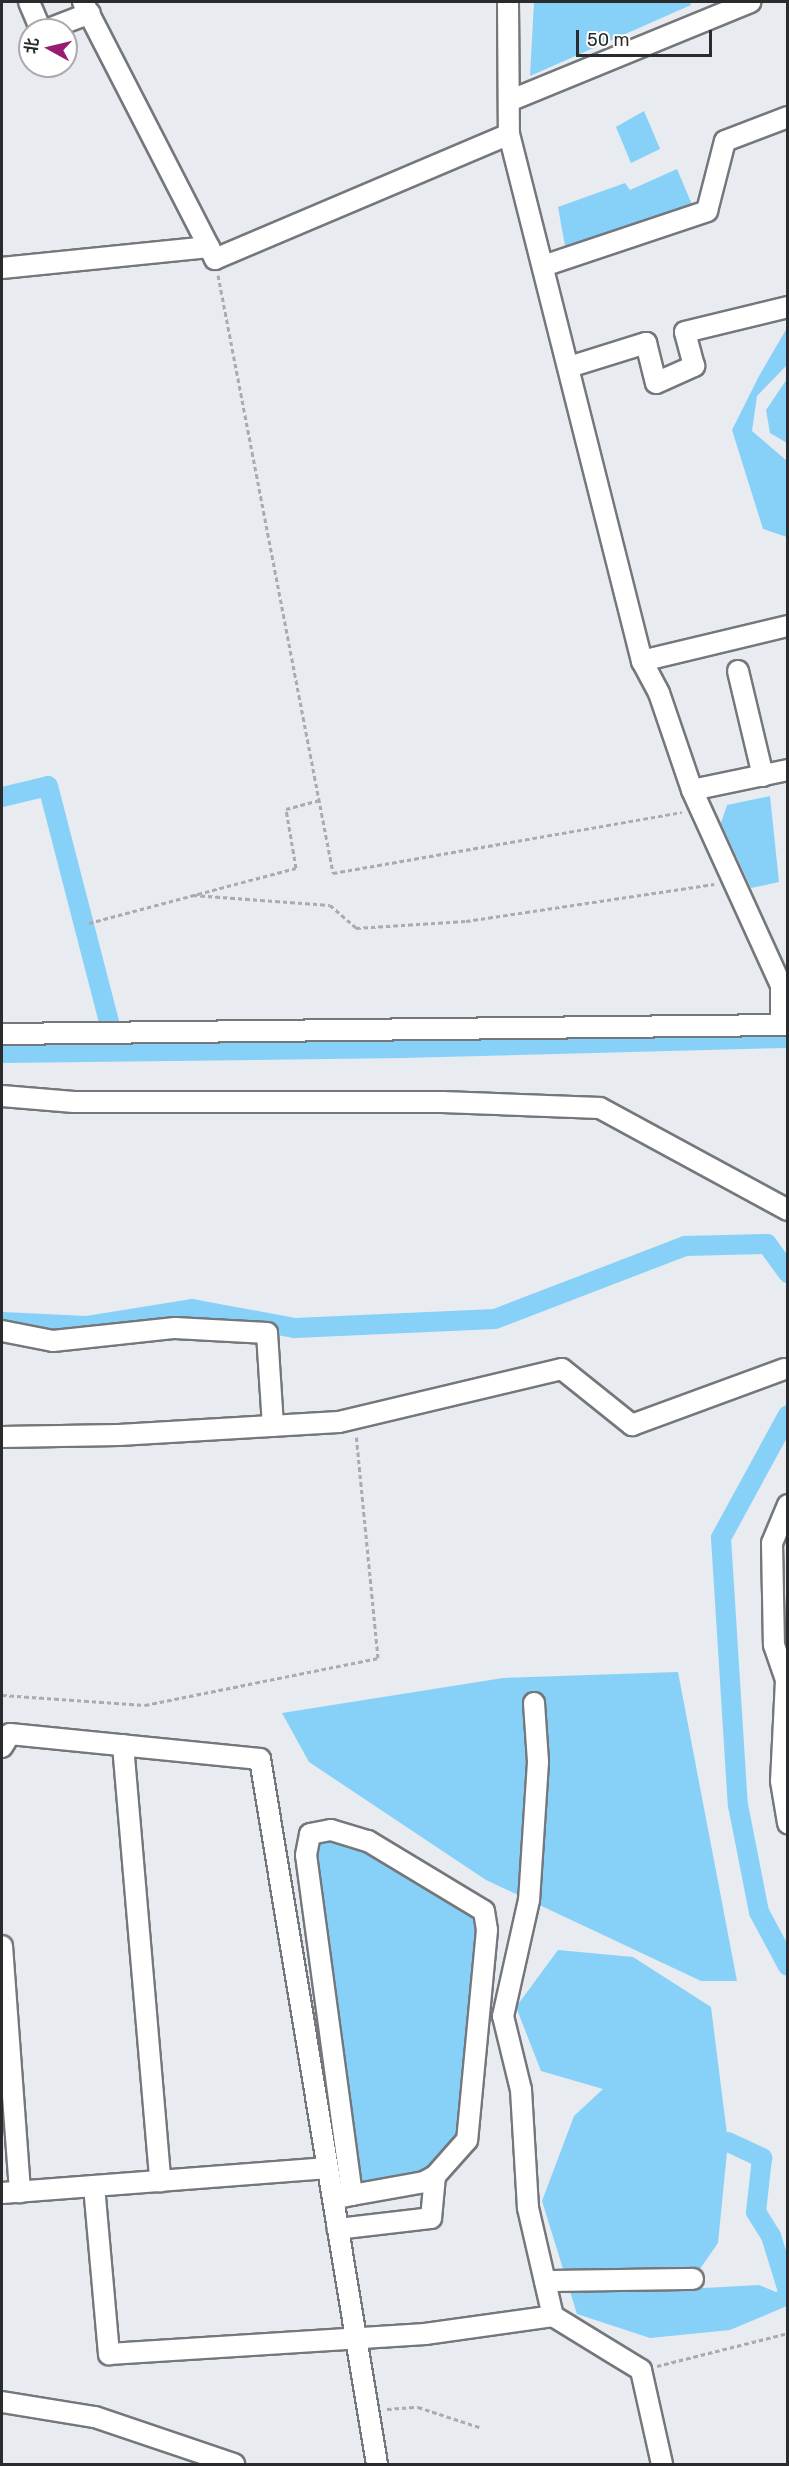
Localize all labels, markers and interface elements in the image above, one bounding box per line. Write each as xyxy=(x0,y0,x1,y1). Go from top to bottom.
north arrow xyxy=(18,18,78,78)
scale bar xyxy=(579,18,716,56)
text: 50 m xyxy=(587,29,630,51)
text: 北 xyxy=(21,36,42,55)

